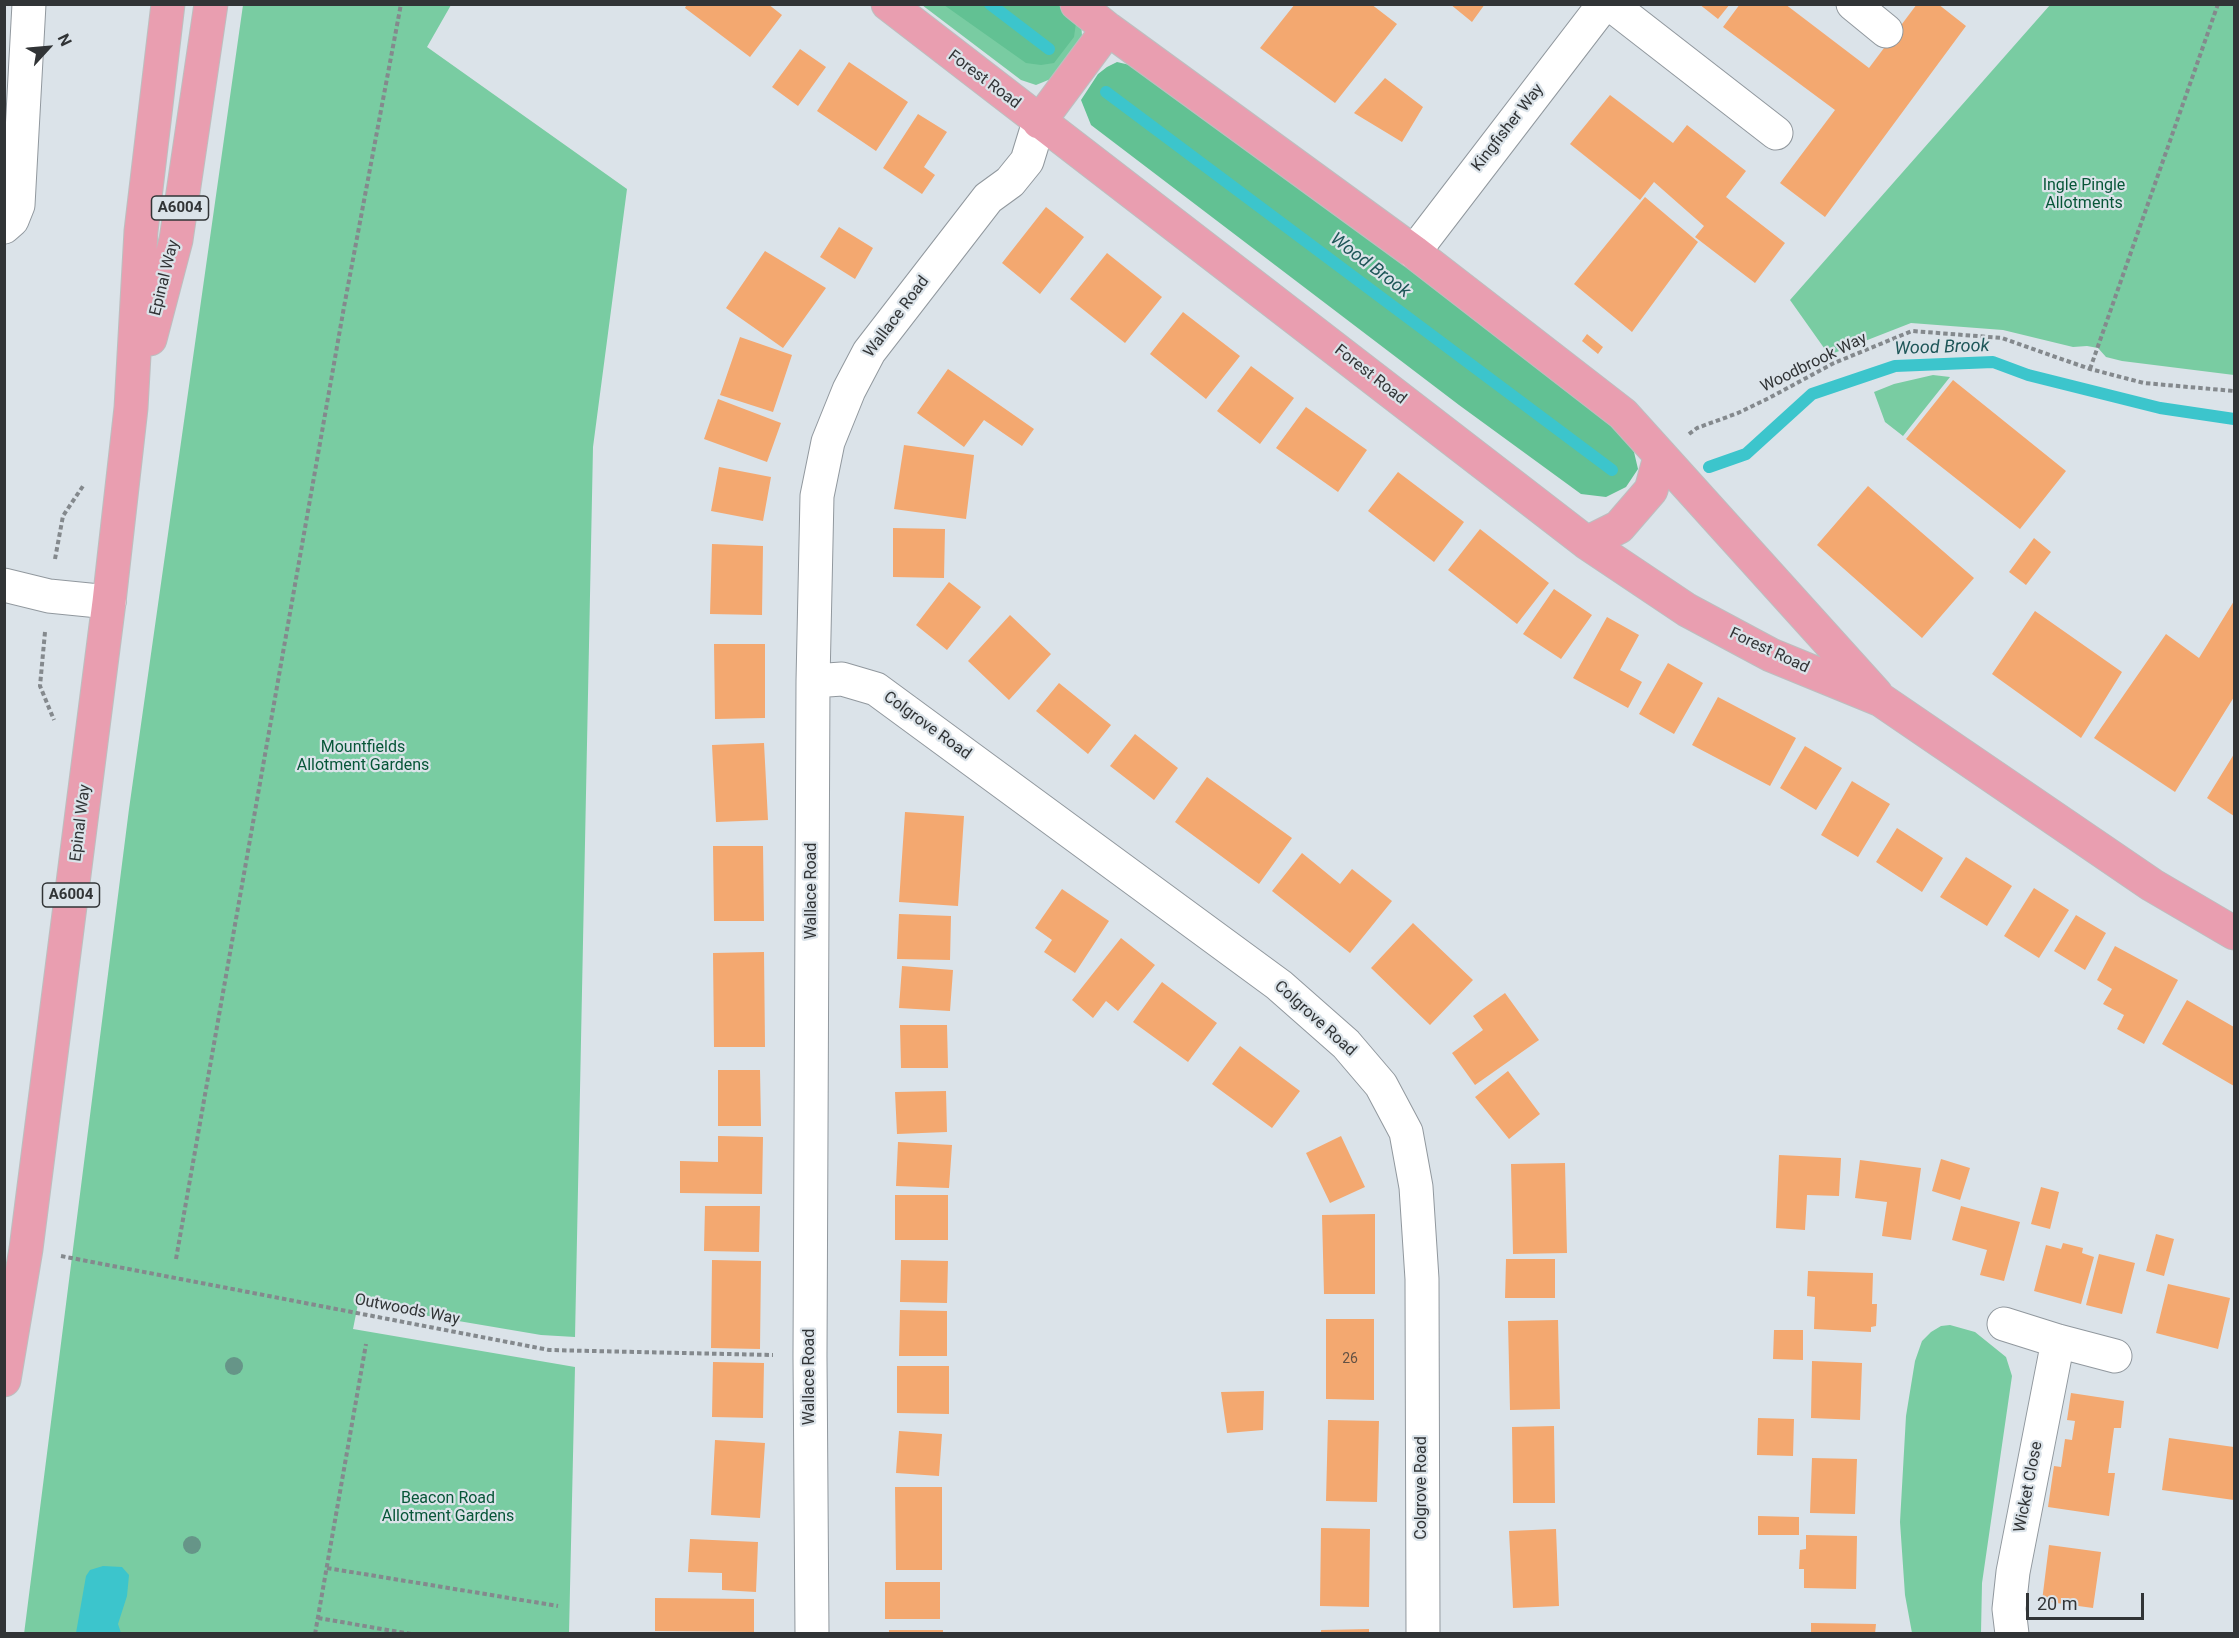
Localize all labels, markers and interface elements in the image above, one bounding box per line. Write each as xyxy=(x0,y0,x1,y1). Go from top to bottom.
north arrow xyxy=(18,18,78,78)
text: N xyxy=(54,31,76,49)
street label: Forest Road xyxy=(944,47,1024,113)
street label: Kingfisher Way xyxy=(1468,80,1548,176)
park label: Ingle Pingle Allotments xyxy=(2043,176,2125,214)
road number: A6004 xyxy=(152,196,208,220)
water label: Wood Brook xyxy=(1326,229,1414,303)
street label: Epinal Way xyxy=(146,238,184,318)
street label: Wallace Road xyxy=(860,273,934,361)
street label: Woodbrook Way xyxy=(1758,329,1870,397)
water label: Wood Brook xyxy=(1894,336,1990,360)
street label: Forest Road xyxy=(1330,341,1410,409)
street label: Forest Road xyxy=(1726,624,1812,678)
street label: Colgrove Road xyxy=(879,688,975,764)
park label: Mountfields Allotment Gardens xyxy=(297,738,429,776)
street label: Epinal Way xyxy=(67,783,95,863)
street label: Wallace Road xyxy=(802,843,822,939)
road number: A6004 xyxy=(42,883,100,907)
street label: Colgrove Road xyxy=(1270,977,1360,1061)
street label: Outwoods Way xyxy=(353,1290,461,1330)
street label: Wallace Road xyxy=(800,1329,820,1425)
house number: 26 xyxy=(1342,1351,1358,1367)
street label: Colgrove Road xyxy=(1412,1436,1432,1540)
street label: Wicket Close xyxy=(2011,1440,2047,1534)
park label: Beacon Road Allotment Gardens xyxy=(382,1489,514,1527)
scale bar xyxy=(2029,1581,2148,1619)
text: 20 m xyxy=(2037,1593,2077,1614)

